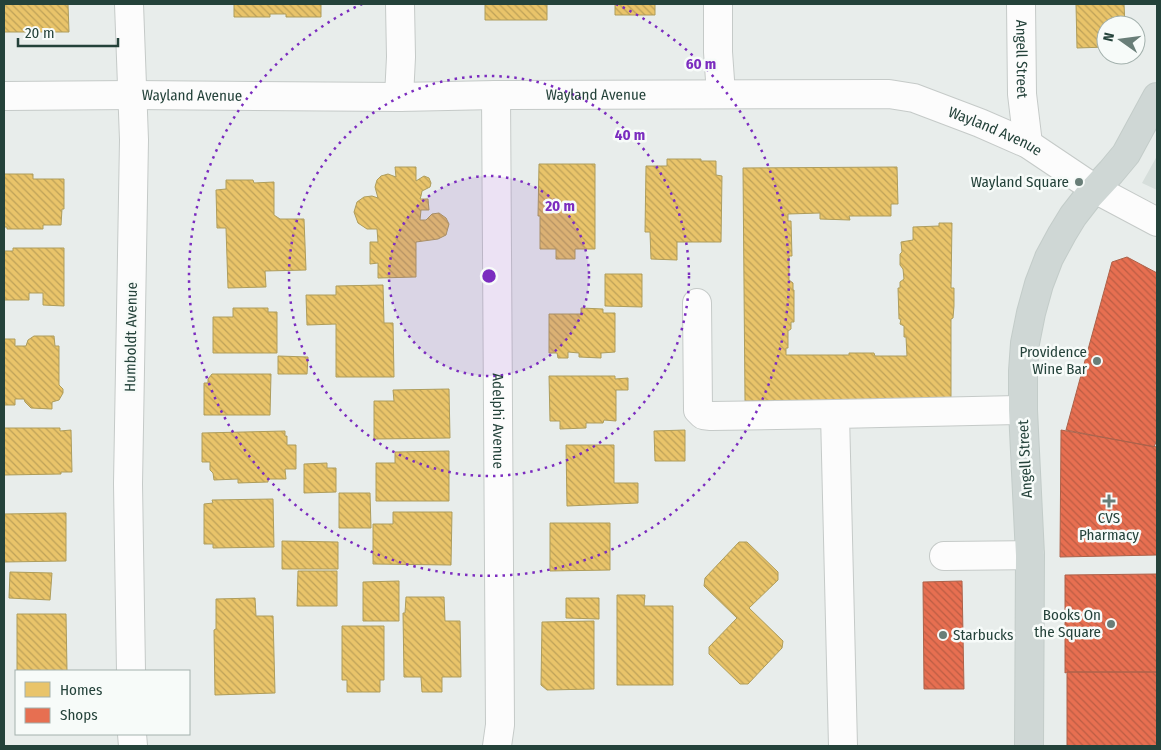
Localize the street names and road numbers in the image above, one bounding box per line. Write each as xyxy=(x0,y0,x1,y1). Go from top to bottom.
street label: Angell Street xyxy=(1012,20,1031,99)
street label: Wayland Avenue xyxy=(142,86,242,105)
street label: Wayland Avenue xyxy=(546,86,646,104)
street label: Wayland Avenue xyxy=(946,103,1045,160)
street label: Humboldt Avenue xyxy=(121,282,141,392)
street label: Adelphi Avenue xyxy=(489,373,507,469)
street label: Angell Street xyxy=(1014,419,1036,499)

